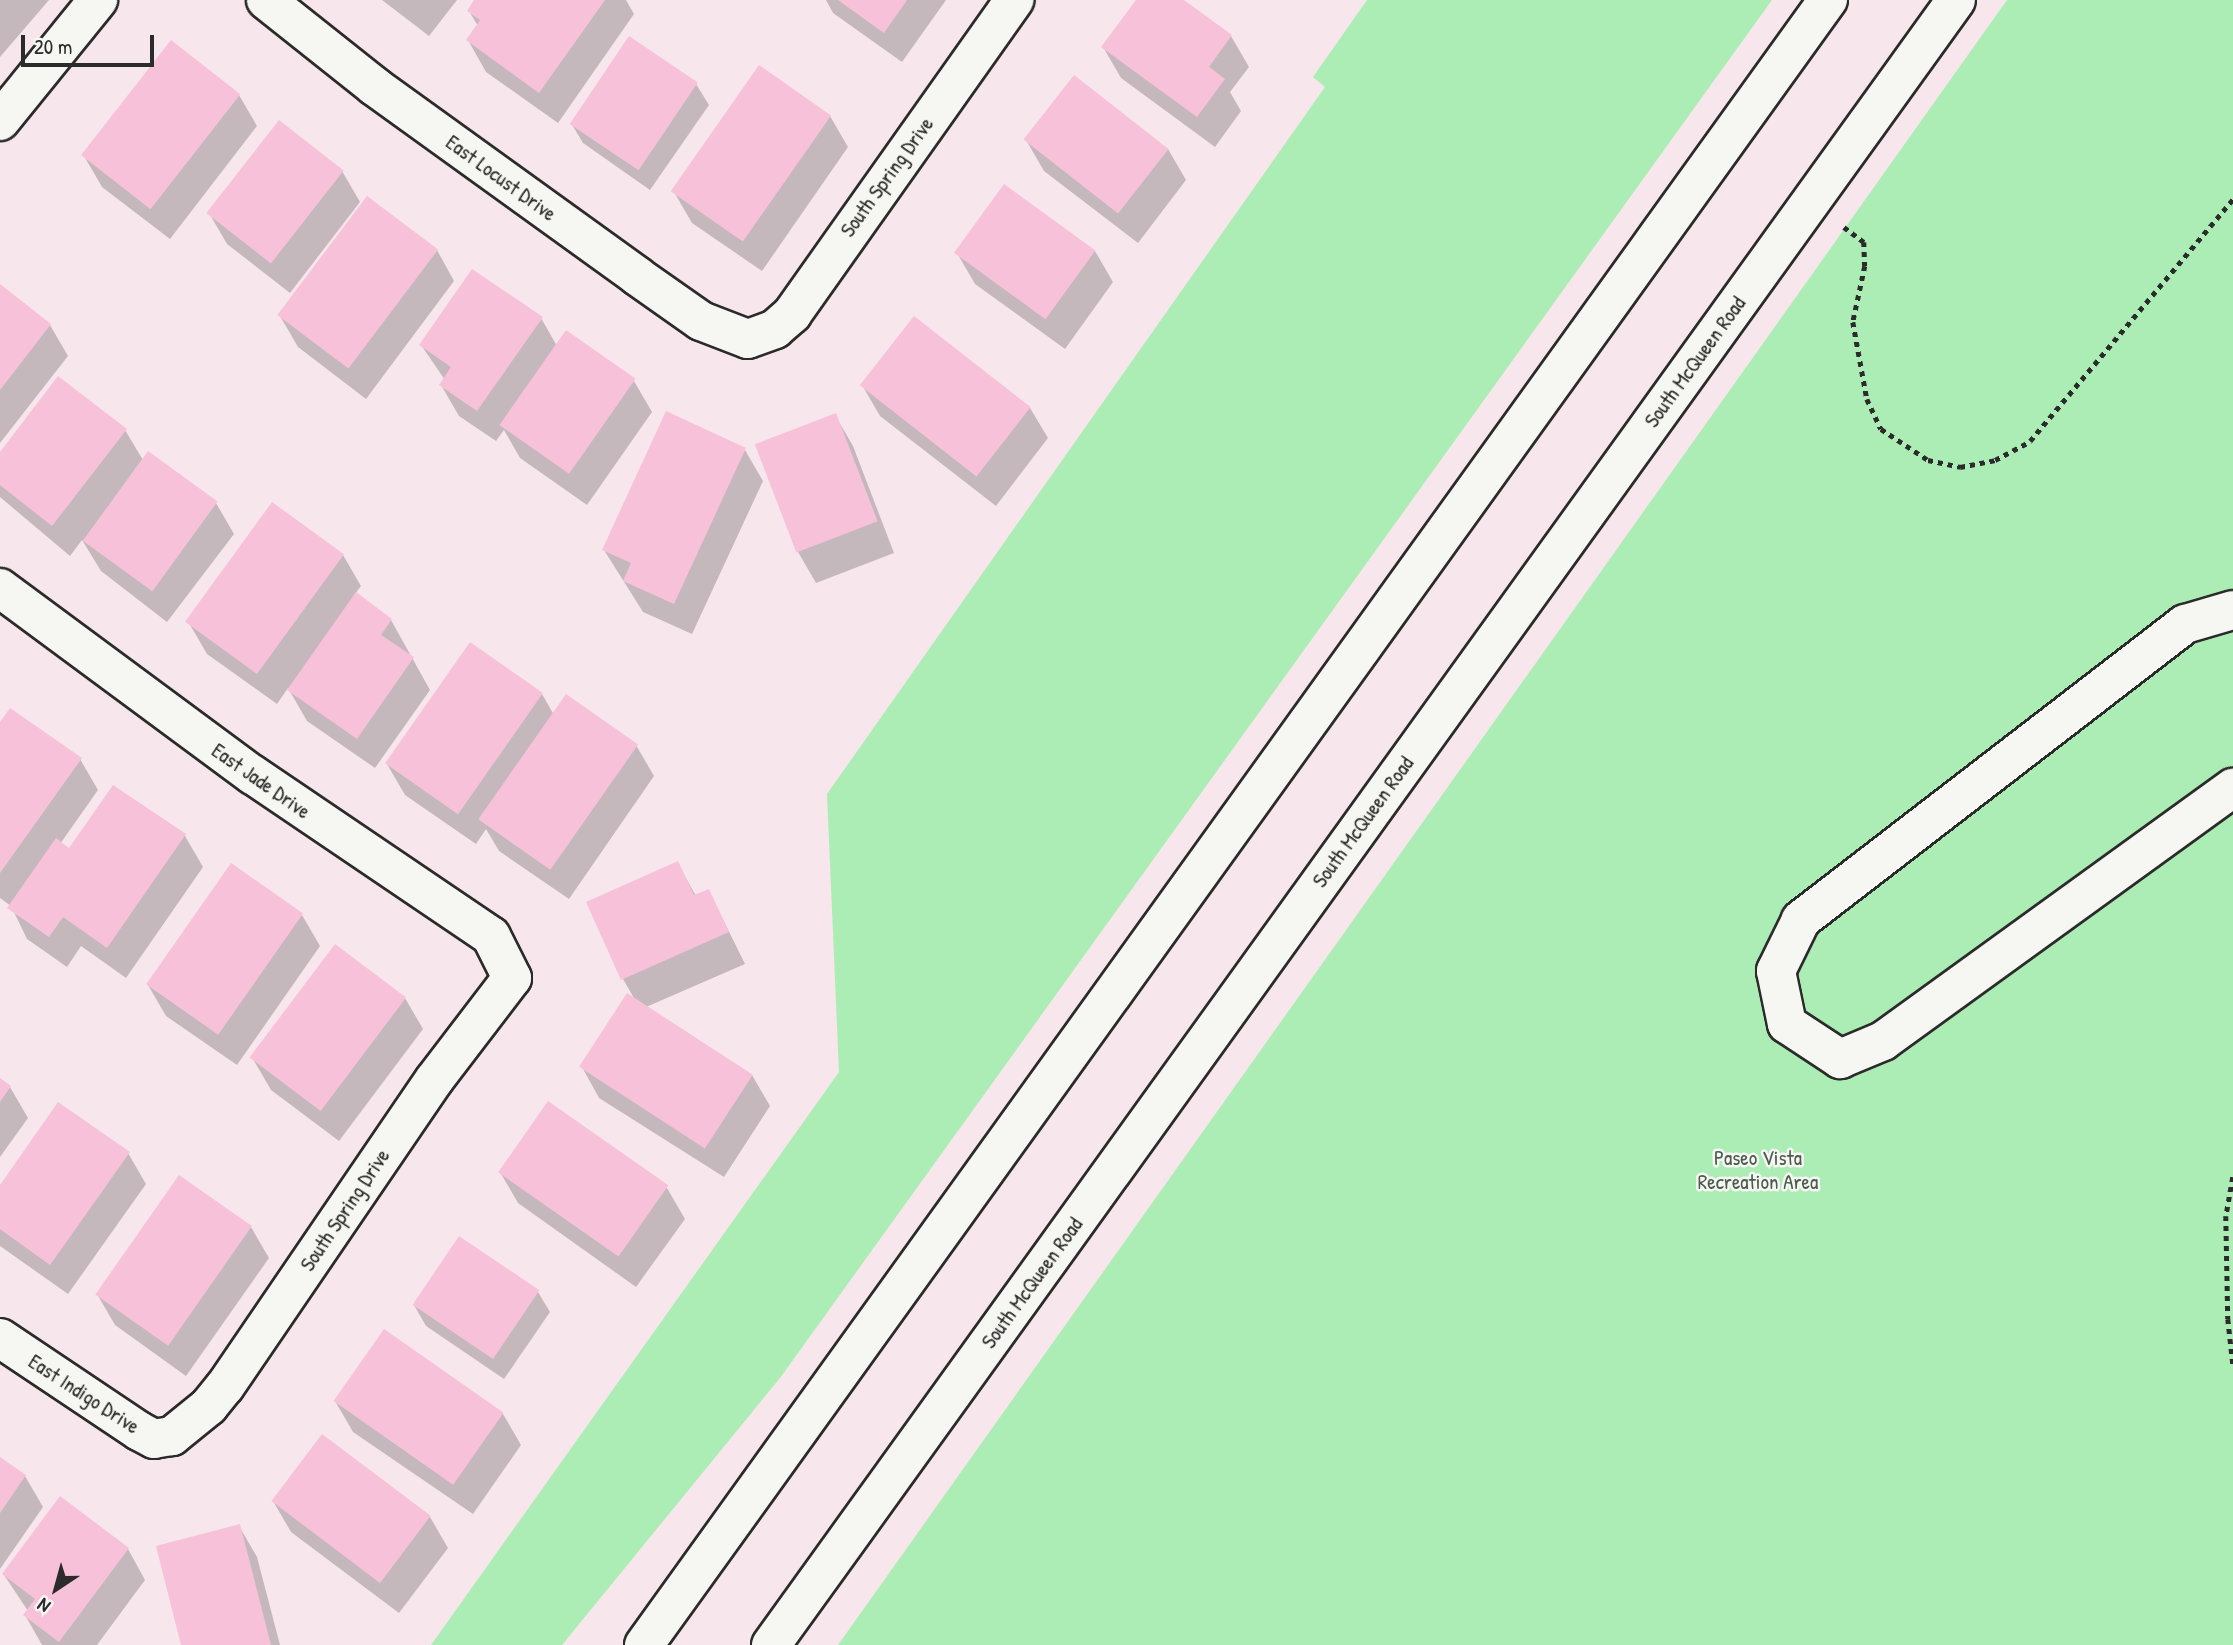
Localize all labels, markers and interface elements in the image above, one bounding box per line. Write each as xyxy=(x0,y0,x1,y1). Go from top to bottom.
scale bar xyxy=(24,21,158,65)
text: 20 m xyxy=(34,32,72,61)
street label: South Spring Drive xyxy=(835,112,939,242)
street label: East Locust Drive xyxy=(441,130,561,226)
street label: South McQueen Road xyxy=(1639,292,1751,432)
street label: East Jade Drive xyxy=(207,738,315,824)
street label: South McQueen Road xyxy=(1307,752,1419,892)
street label: South Spring Drive xyxy=(295,1144,395,1276)
park label: Paseo Vista Recreation Area xyxy=(1698,1145,1818,1195)
street label: South McQueen Road xyxy=(976,1213,1088,1353)
street label: East Indigo Drive xyxy=(24,1349,144,1439)
north arrow xyxy=(21,1554,91,1624)
text: N xyxy=(32,1593,55,1619)

